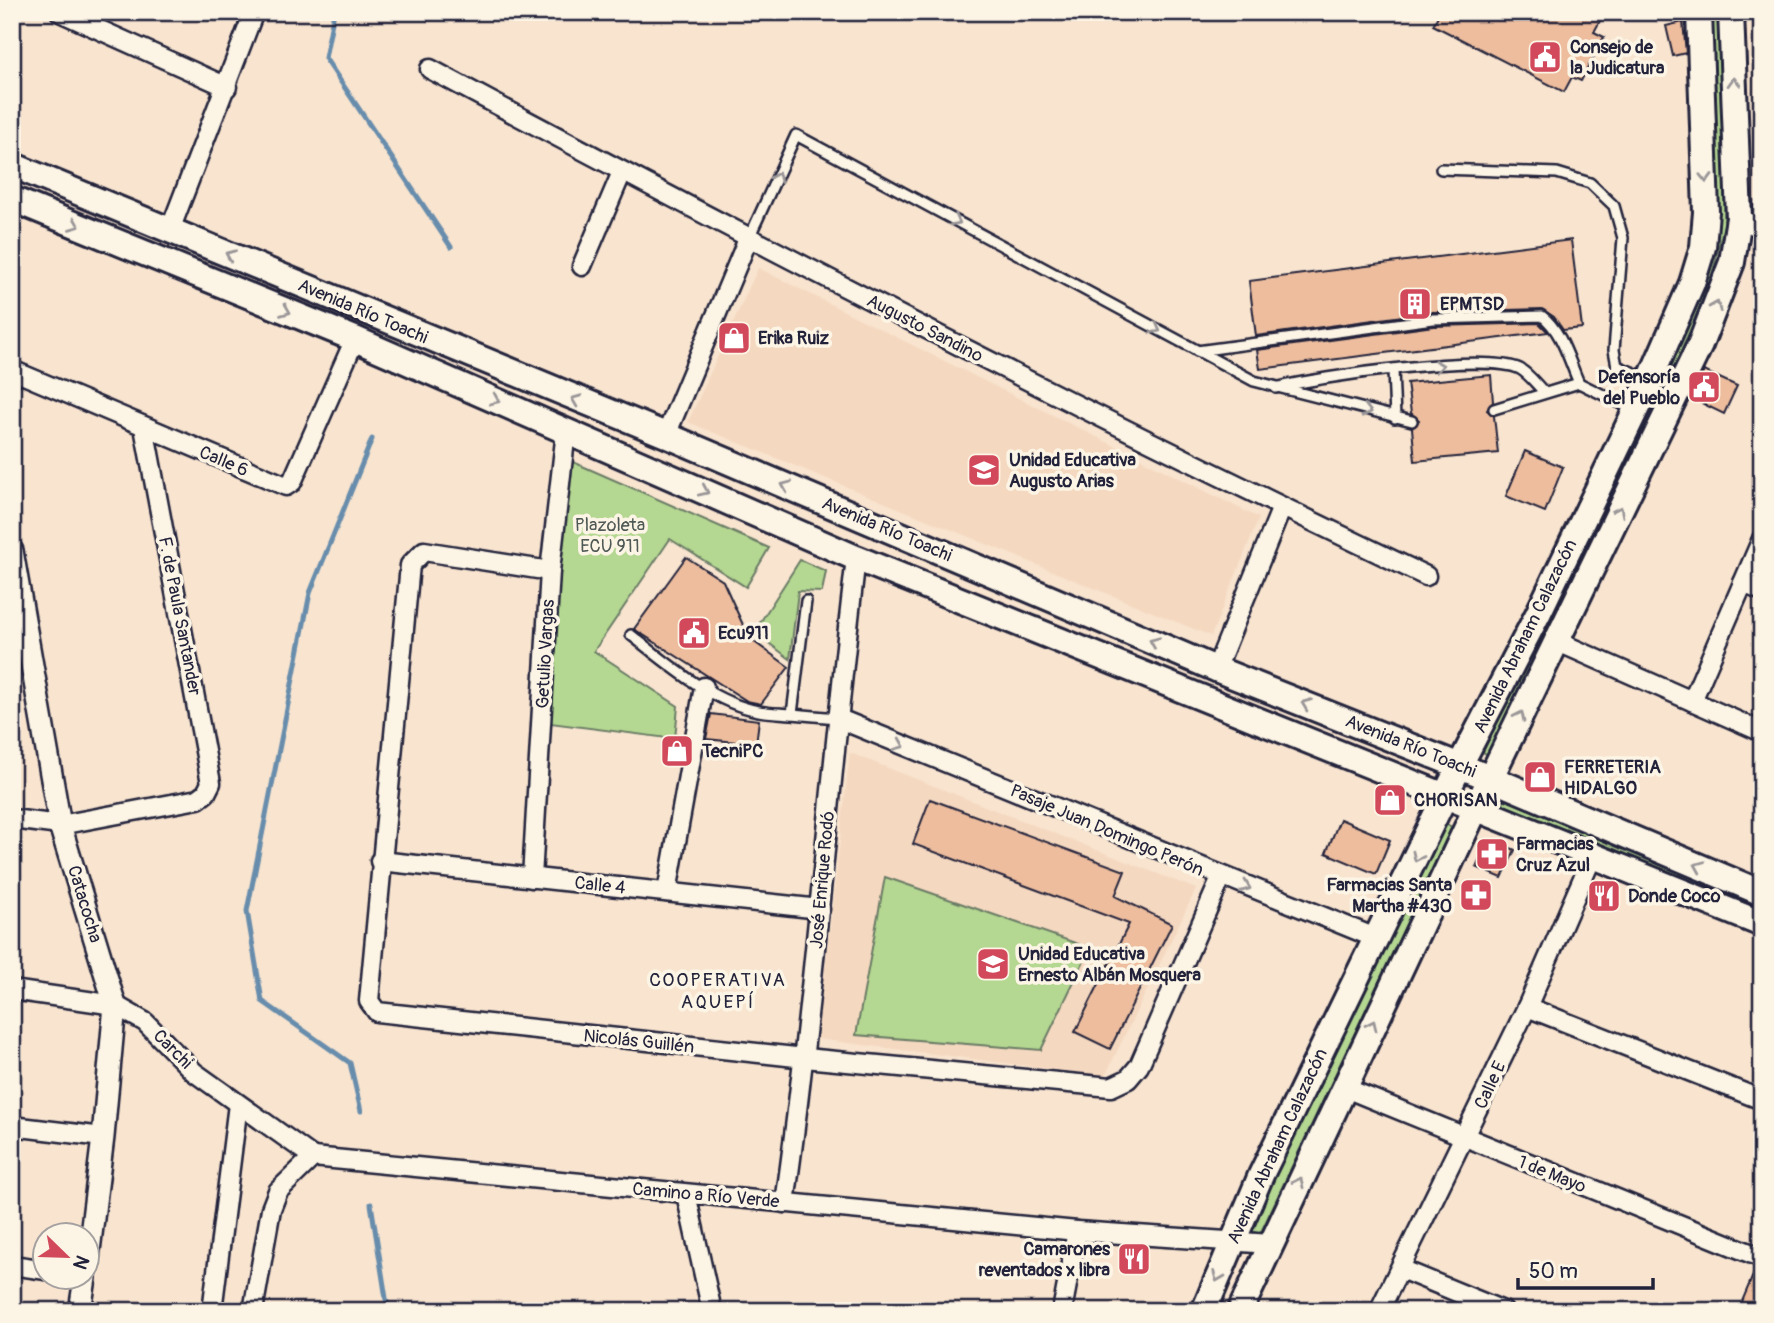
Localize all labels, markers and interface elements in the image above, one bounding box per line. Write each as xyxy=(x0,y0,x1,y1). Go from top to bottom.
place label: Consejo de la Judicatura xyxy=(1570,36,1665,80)
public building icon: Consejo de la Judicatura xyxy=(1526,38,1564,76)
one-way arrow xyxy=(1726,76,1741,87)
one-way arrow xyxy=(769,172,783,184)
one-way arrow xyxy=(1698,173,1713,184)
one-way arrow xyxy=(949,213,961,227)
one-way arrow xyxy=(68,217,81,231)
one-way arrow xyxy=(225,249,238,263)
street label: Avenida Río Toachi xyxy=(294,274,431,349)
building icon: EPMTSD xyxy=(1396,285,1434,323)
street label: Augusto Sandino xyxy=(863,289,987,368)
place label: EPMTSD xyxy=(1440,293,1504,316)
one-way arrow xyxy=(1707,300,1721,312)
one-way arrow xyxy=(279,303,291,317)
shop icon: Erika Ruiz xyxy=(715,319,753,357)
one-way arrow xyxy=(1149,321,1161,334)
place label: Erika Ruiz xyxy=(758,327,829,350)
one-way arrow xyxy=(1434,359,1445,374)
place label: Defensoría del Pueblo xyxy=(1598,366,1681,410)
public building icon: Defensoría del Pueblo xyxy=(1685,368,1723,406)
one-way arrow xyxy=(488,392,501,406)
one-way arrow xyxy=(570,395,582,409)
one-way arrow xyxy=(1361,403,1373,417)
street label: Calle 6 xyxy=(196,441,252,482)
place label: Unidad Educativa Augusto Arias xyxy=(1009,449,1137,493)
school or university icon: Unidad Educativa Augusto Arias xyxy=(965,451,1003,489)
one-way arrow xyxy=(781,481,793,495)
one-way arrow xyxy=(697,483,709,497)
street label: Avenida Río Toachi xyxy=(818,492,955,567)
one-way arrow xyxy=(1611,506,1625,518)
park label: Plazoleta ECU 911 xyxy=(575,514,645,558)
street label: F. de Paula Santander xyxy=(153,535,206,698)
street label: Avenida Abraham Calazacón xyxy=(1468,536,1582,737)
street label: Getulio Vargas xyxy=(531,599,560,709)
public building icon: Ecu911 xyxy=(675,614,713,652)
place label: Ecu911 xyxy=(718,622,769,645)
one-way arrow xyxy=(1148,636,1161,650)
one-way arrow xyxy=(1300,698,1313,712)
street label: Avenida Río Toachi xyxy=(1342,710,1480,783)
one-way arrow xyxy=(1511,711,1525,723)
shop icon: TecniPC xyxy=(658,732,696,770)
one-way arrow xyxy=(893,736,905,750)
place label: TecniPC xyxy=(701,740,763,763)
place label: FERRETERIA HIDALGO xyxy=(1564,756,1661,800)
shop icon: FERRETERIA HIDALGO xyxy=(1521,758,1559,796)
street label: Pasaje Juan Domingo Perón xyxy=(1007,779,1207,882)
shop icon: CHORISAN xyxy=(1371,781,1409,819)
place label: CHORISAN xyxy=(1414,789,1498,812)
street label: José Enrique Rodó xyxy=(805,810,840,950)
place label: Farmacias Cruz Azul xyxy=(1516,833,1595,877)
pharmacy icon: Farmacias Cruz Azul xyxy=(1473,835,1511,873)
one-way arrow xyxy=(1411,850,1425,862)
one-way arrow xyxy=(1693,861,1705,875)
street label: Catacocha xyxy=(62,863,107,945)
street label: Calle 4 xyxy=(573,871,627,900)
place label: Farmacias Santa Martha #430 xyxy=(1326,874,1453,918)
pharmacy icon: Farmacias Santa Martha #430 xyxy=(1457,876,1495,914)
restaurant icon: Donde Coco xyxy=(1585,877,1623,915)
one-way arrow xyxy=(1239,879,1251,893)
place label: Donde Coco xyxy=(1628,885,1721,908)
place label: Unidad Educativa Ernesto Albán Mosquera xyxy=(1018,943,1201,987)
school or university icon: Unidad Educativa Ernesto Albán Mosquera xyxy=(974,945,1012,983)
district label: COOPERATIVA AQUEPÍ xyxy=(649,968,787,1014)
one-way arrow xyxy=(1364,1020,1378,1032)
street label: Nicolás Guillén xyxy=(582,1024,696,1059)
street label: Carchi xyxy=(148,1025,197,1074)
street label: Avenida Abraham Calazacón xyxy=(1222,1045,1333,1247)
street label: Calle E xyxy=(1469,1058,1511,1113)
street label: 1 de Mayo xyxy=(1514,1150,1590,1199)
one-way arrow xyxy=(1291,1177,1305,1189)
street label: Camino a Río Verde xyxy=(631,1178,781,1213)
north arrow xyxy=(32,1222,102,1292)
place label: Camarones reventados x libra xyxy=(979,1238,1111,1282)
restaurant icon: Camarones reventados x libra xyxy=(1115,1240,1153,1278)
scale bar xyxy=(1518,1246,1653,1290)
text: N xyxy=(67,1252,94,1273)
text: 50 m xyxy=(1529,1258,1578,1285)
one-way arrow xyxy=(1212,1270,1226,1282)

